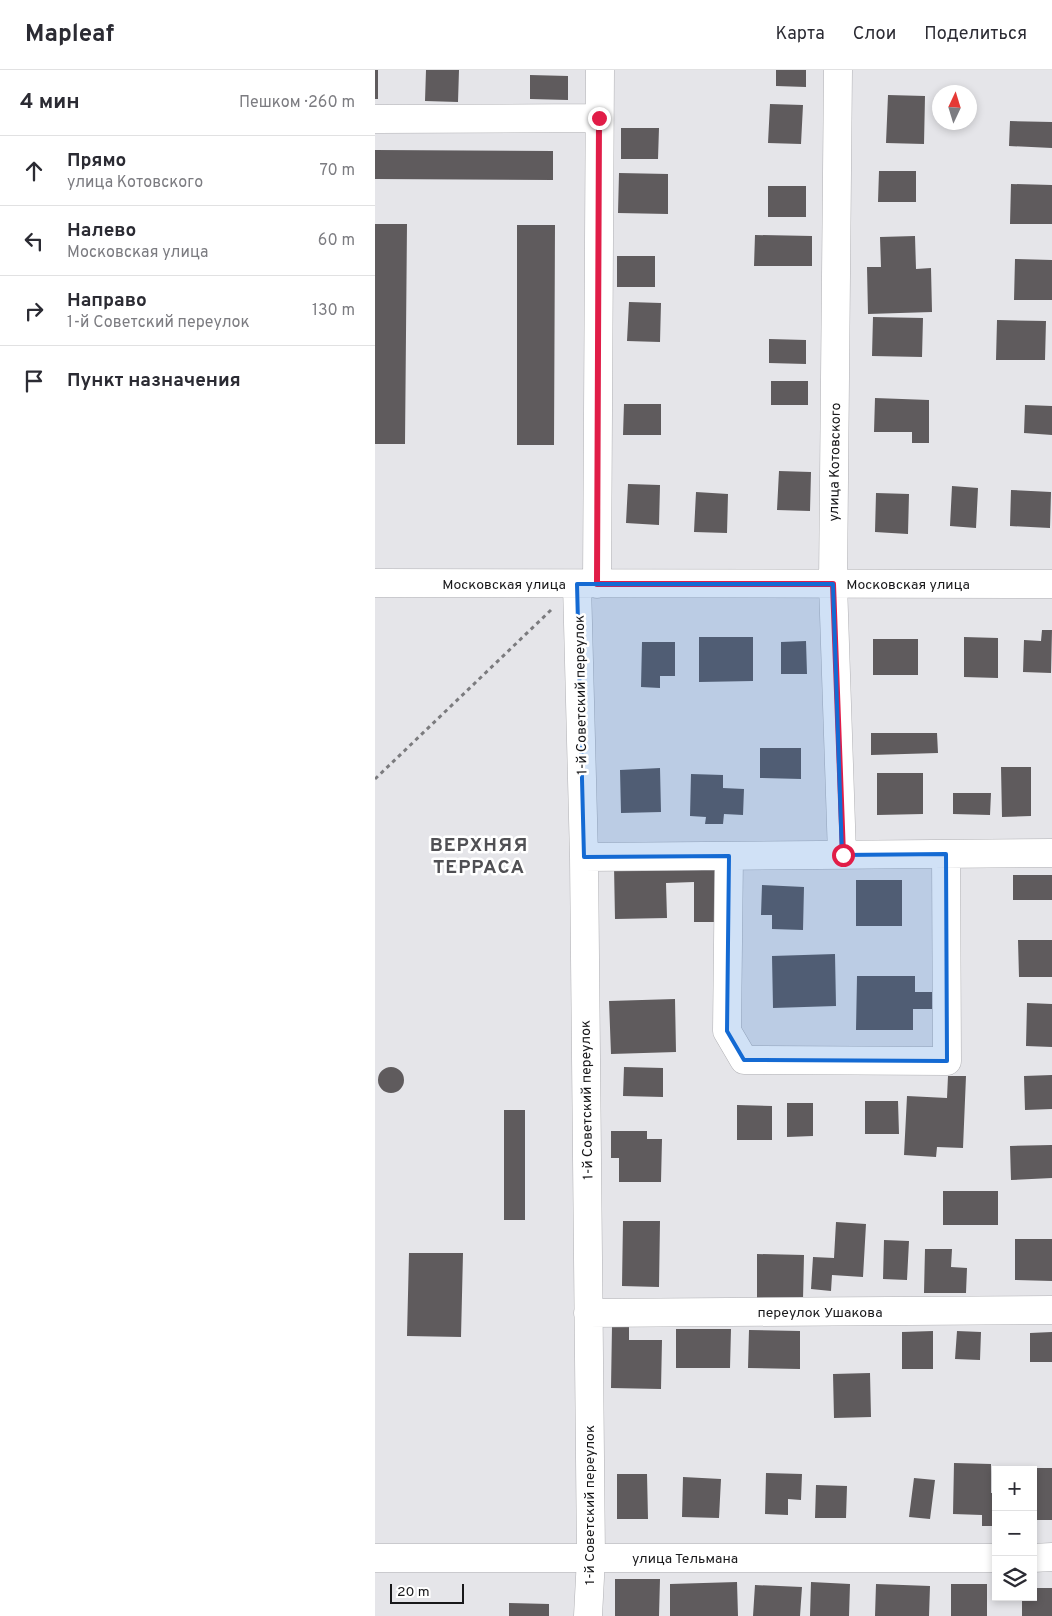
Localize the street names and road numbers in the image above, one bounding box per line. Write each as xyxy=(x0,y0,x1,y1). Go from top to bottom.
street label: улица Котовского xyxy=(826,402,845,522)
street label: Московская улица xyxy=(442,577,566,594)
street label: Московская улица xyxy=(846,577,970,594)
street label: 1-й Советский переулок xyxy=(572,615,591,775)
street label: 1-й Советский переулок xyxy=(578,1020,597,1180)
street label: переулок Ушакова xyxy=(757,1305,883,1322)
street label: 1-й Советский переулок xyxy=(582,1425,599,1585)
street label: улица Тельмана xyxy=(632,1551,738,1568)

